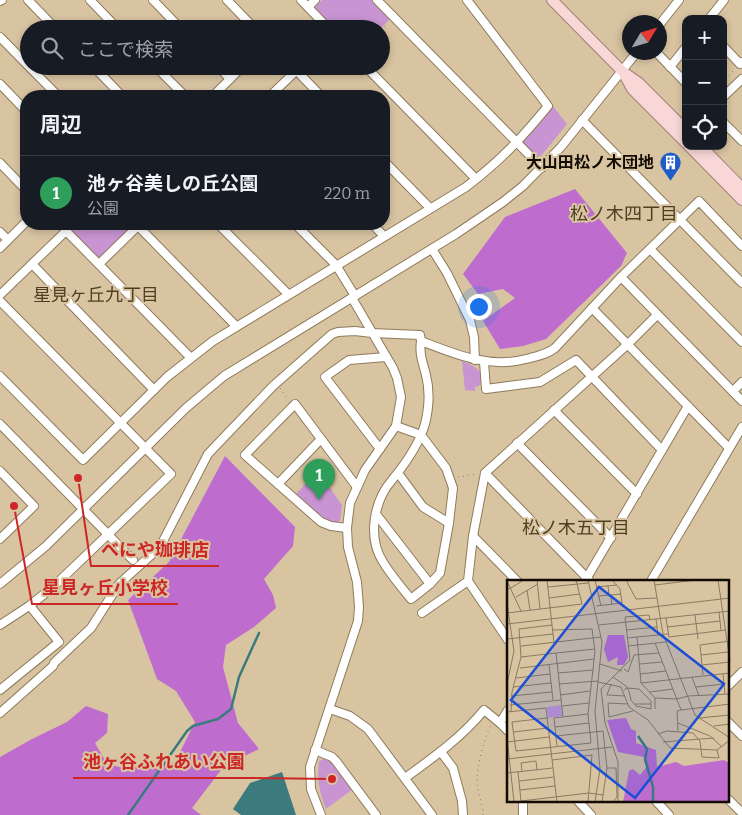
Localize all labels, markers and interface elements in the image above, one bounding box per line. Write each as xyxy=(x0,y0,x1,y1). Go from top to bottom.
north arrow xyxy=(622,15,667,60)
map controls xyxy=(682,15,727,150)
button: + xyxy=(682,15,727,60)
search box xyxy=(20,20,390,75)
icon: search xyxy=(38,34,66,62)
text: ここで検索 xyxy=(78,38,173,61)
button: − xyxy=(682,60,727,105)
button: locate xyxy=(682,105,727,150)
text: 周辺 xyxy=(40,112,82,138)
building icon: 大山田松ノ木団地 xyxy=(658,150,682,181)
place label: 大山田松ノ木団地 xyxy=(526,153,654,172)
text: 池ヶ谷美しの丘公園 xyxy=(87,172,258,195)
text: 1 xyxy=(53,184,59,203)
text: 220 m xyxy=(324,184,370,203)
text: 公園 xyxy=(87,199,119,218)
district label: 松ノ木四丁目 xyxy=(570,203,678,225)
district label: 星見ヶ丘九丁目 xyxy=(33,284,159,306)
your location xyxy=(466,294,492,320)
pin: 1 xyxy=(303,459,335,500)
district label: 松ノ木五丁目 xyxy=(522,517,630,539)
callout: べにや珈琲店 xyxy=(91,533,219,566)
text: べにや珈琲店 xyxy=(101,539,209,561)
callout: 星見ヶ丘小学校 xyxy=(32,571,178,604)
text: 星見ヶ丘小学校 xyxy=(42,577,168,599)
inset map xyxy=(507,580,730,802)
callout: 池ヶ谷ふれあい公園 xyxy=(73,745,255,778)
text: 池ヶ谷ふれあい公園 xyxy=(83,751,245,773)

